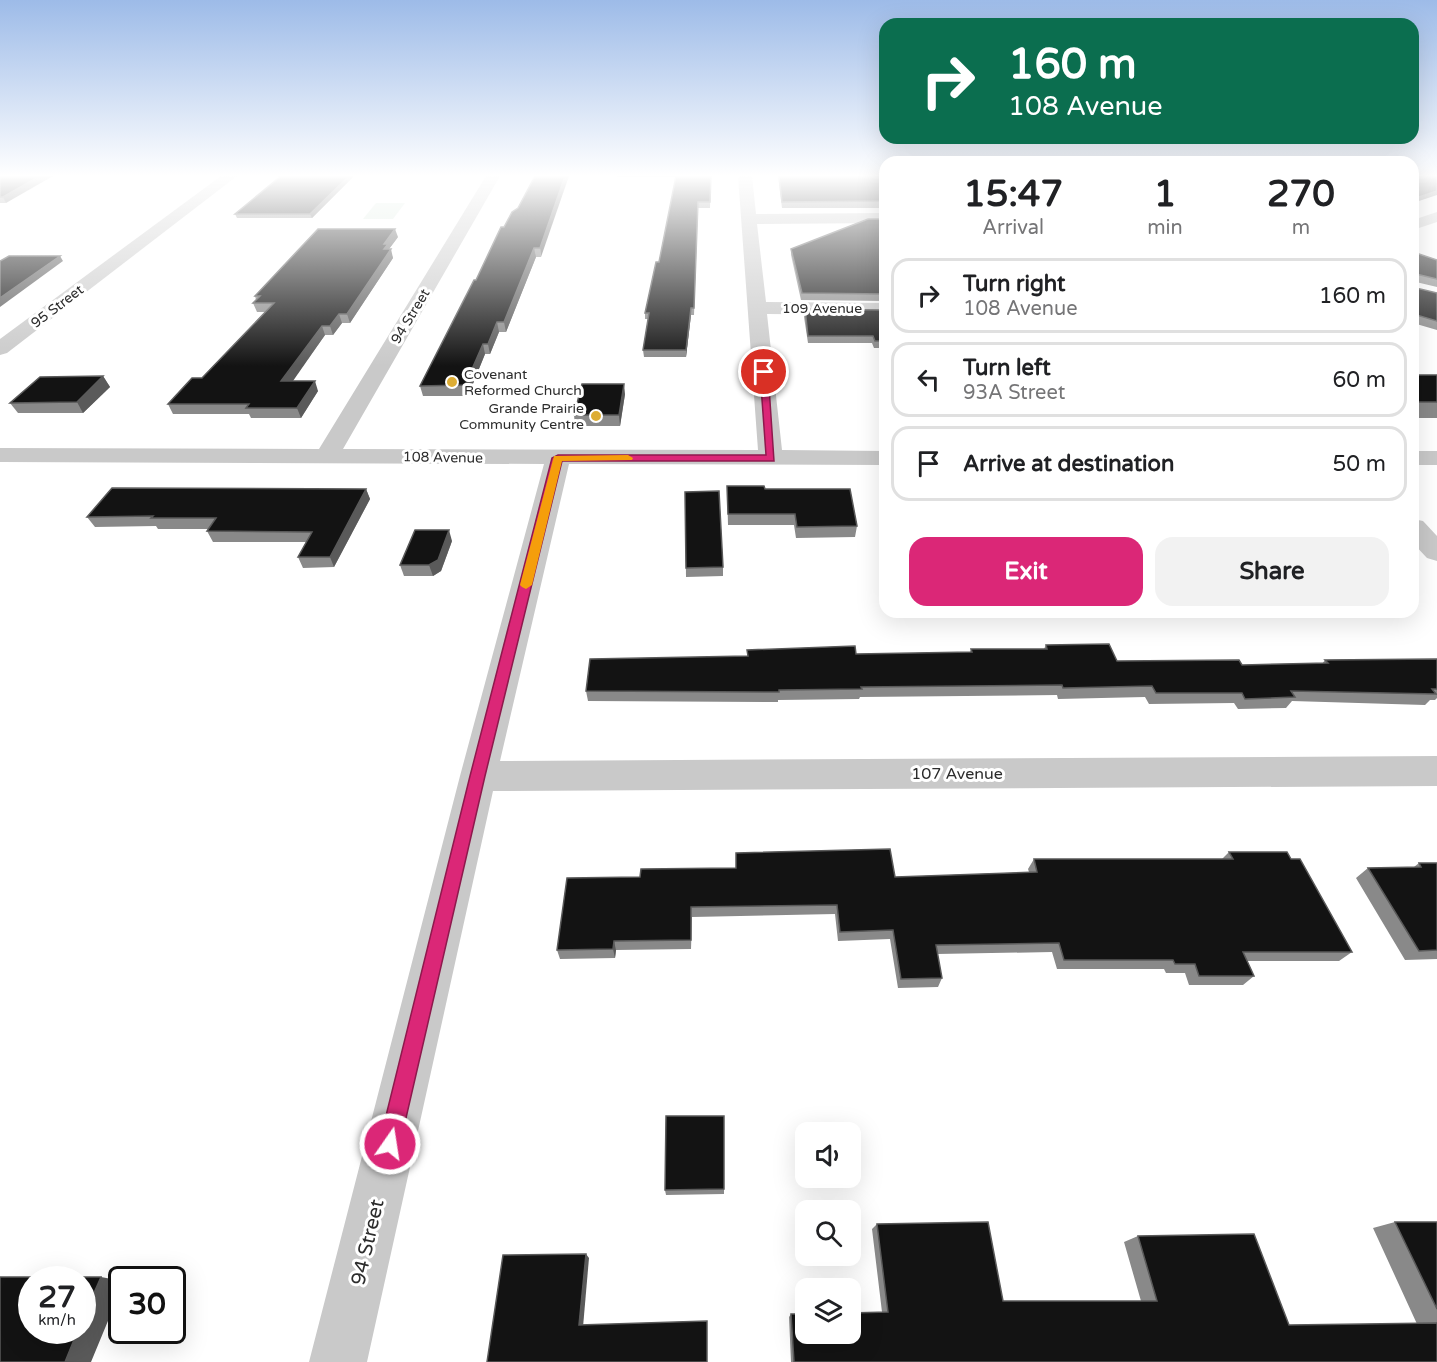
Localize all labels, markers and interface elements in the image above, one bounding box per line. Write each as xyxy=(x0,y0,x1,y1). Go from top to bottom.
text: 160 m xyxy=(1008,39,1137,90)
icon: right xyxy=(909,42,987,120)
text: 108 Avenue xyxy=(1008,90,1163,123)
text: 15:47 xyxy=(963,173,1063,216)
text: 1 xyxy=(1154,173,1176,216)
text: 270 xyxy=(1267,173,1335,216)
text: Arrival xyxy=(982,216,1044,240)
text: min xyxy=(1147,216,1183,240)
text: m xyxy=(1292,216,1310,240)
text: Turn right xyxy=(963,271,1065,297)
icon: right xyxy=(912,279,945,312)
street label: 95 Street xyxy=(28,281,87,332)
text: 160 m xyxy=(1319,283,1386,309)
street label: 94 Street xyxy=(387,285,434,347)
text: 108 Avenue xyxy=(963,297,1077,321)
street label: 109 Avenue xyxy=(782,300,862,317)
pin xyxy=(738,346,789,397)
icon: arrive xyxy=(747,355,780,388)
text: Turn left xyxy=(963,355,1051,381)
icon: left xyxy=(912,363,945,396)
place label: Covenant Reformed Church xyxy=(464,366,582,399)
text: 60 m xyxy=(1332,367,1386,393)
marker: Covenant Reformed Church xyxy=(445,375,459,389)
text: 93A Street xyxy=(963,381,1065,405)
place label: Grande Prairie Community Centre xyxy=(459,400,584,433)
marker: Grande Prairie Community Centre xyxy=(589,409,603,423)
icon: arrive xyxy=(912,447,945,480)
street label: 108 Avenue xyxy=(403,448,483,467)
text: Arrive at destination xyxy=(963,451,1174,477)
text: 50 m xyxy=(1332,451,1386,477)
button: Exit xyxy=(909,537,1143,606)
button: Share xyxy=(1155,537,1389,606)
street label: 107 Avenue xyxy=(911,764,1003,784)
position arrow xyxy=(358,1112,422,1176)
map controls xyxy=(795,1122,861,1344)
button: sound xyxy=(795,1122,861,1188)
street label: 94 Street xyxy=(346,1197,390,1288)
button: search xyxy=(795,1200,861,1266)
speed limit sign: 30 xyxy=(108,1266,186,1344)
button: layers xyxy=(795,1278,861,1344)
text: 27 xyxy=(38,1279,76,1316)
text: km/h xyxy=(38,1311,76,1329)

